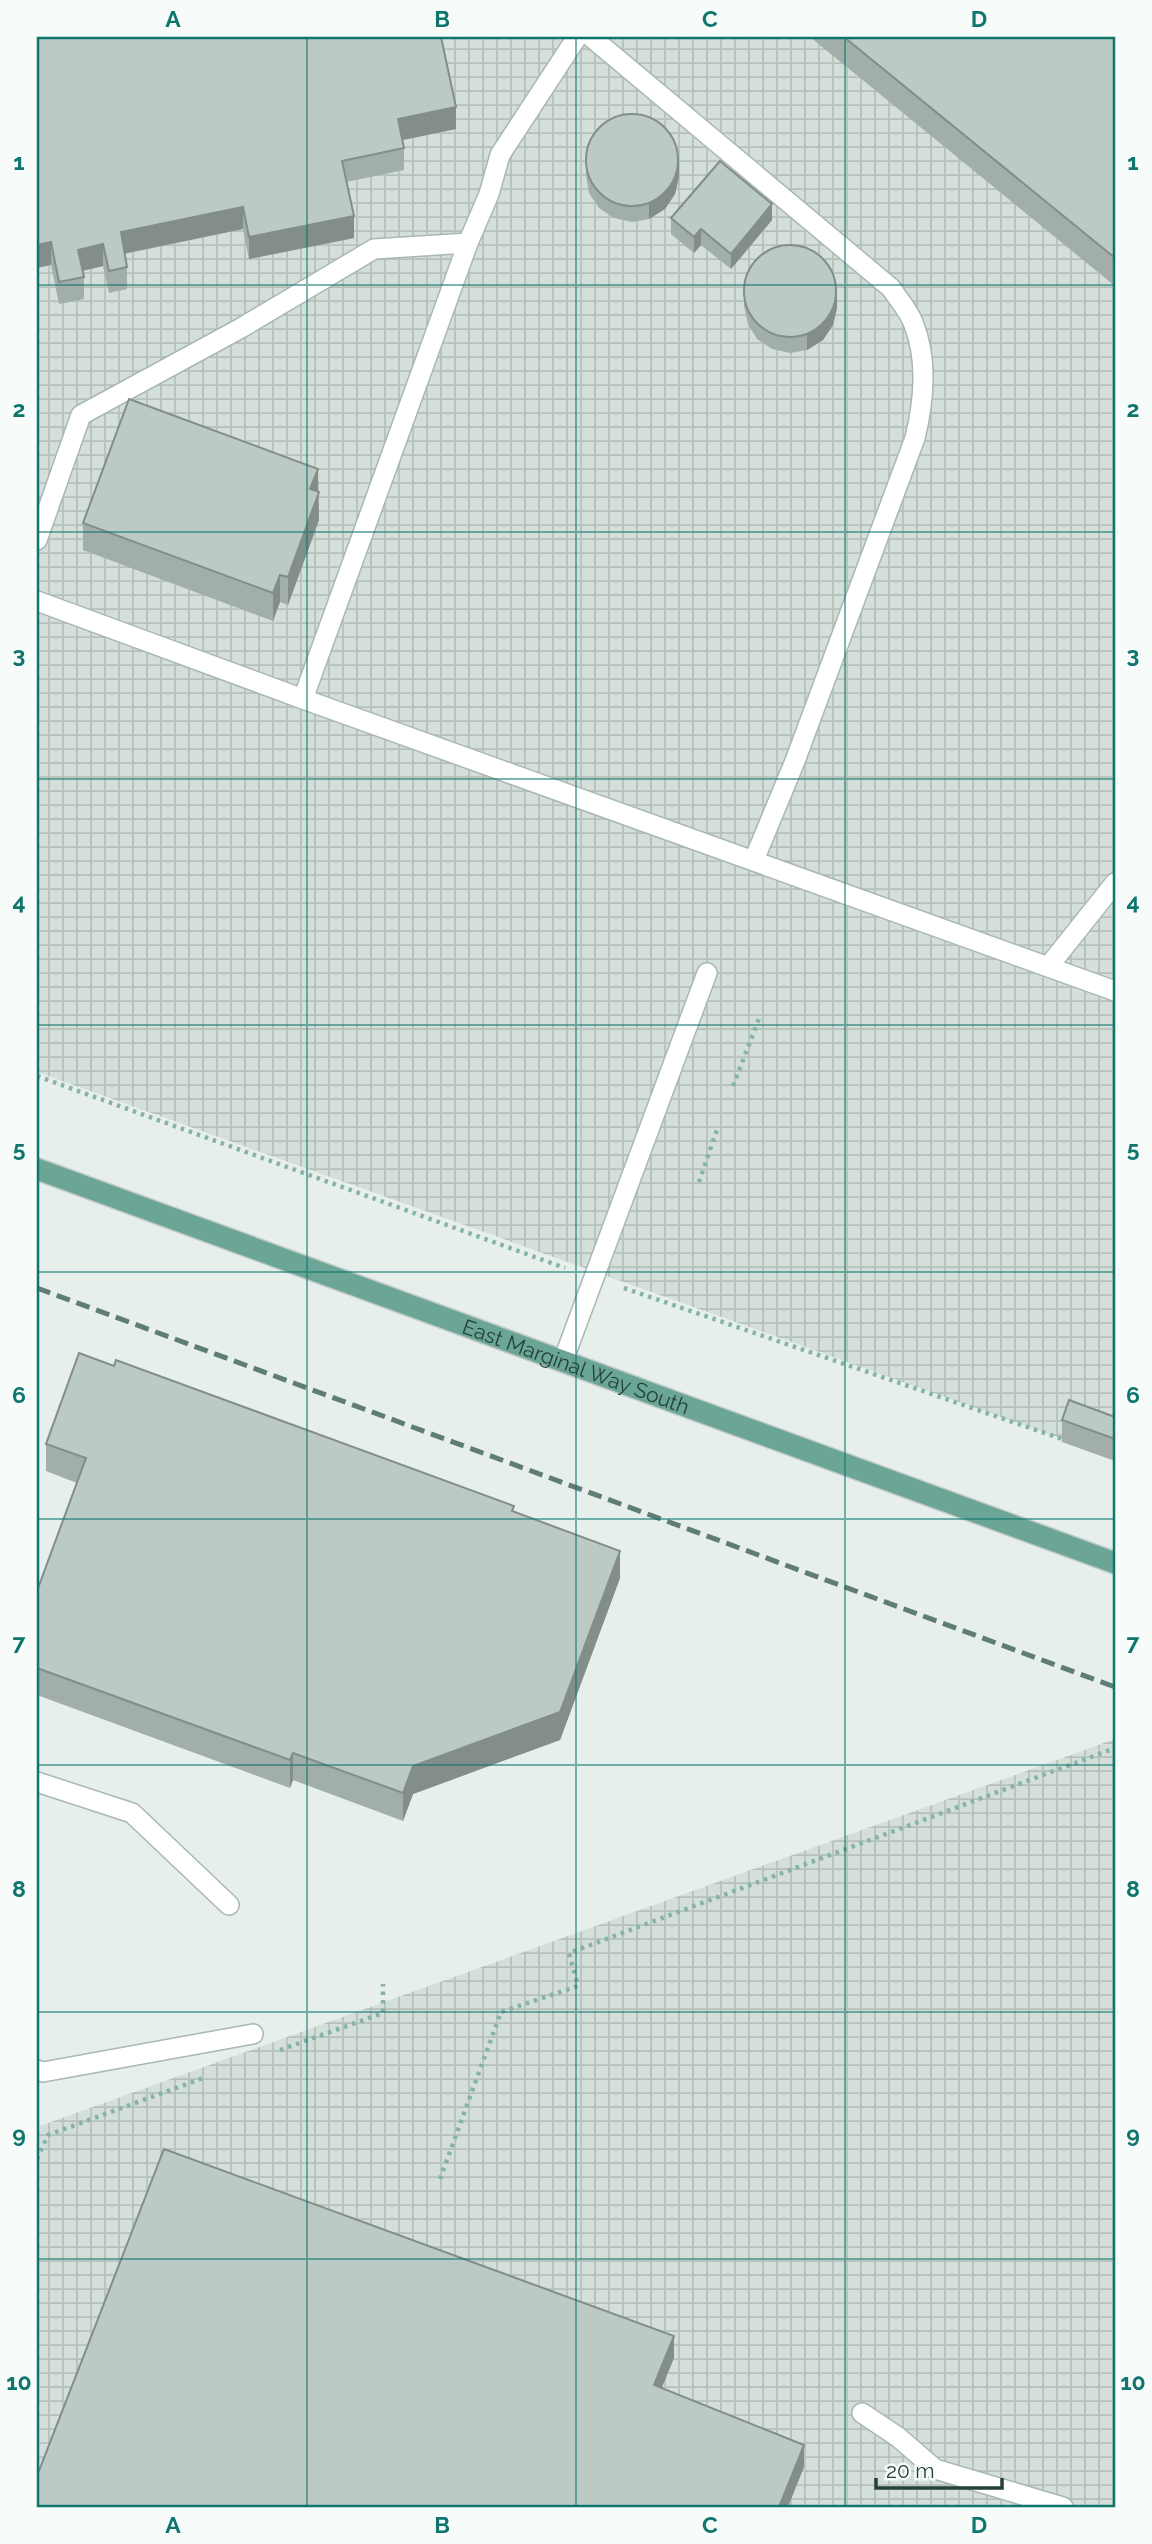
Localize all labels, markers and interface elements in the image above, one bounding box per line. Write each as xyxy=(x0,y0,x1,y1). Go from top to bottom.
text: A xyxy=(165,5,181,32)
text: B xyxy=(434,5,450,32)
text: C xyxy=(702,5,718,32)
text: D xyxy=(971,5,987,32)
text: 1 xyxy=(13,148,25,175)
text: 1 xyxy=(1127,148,1139,175)
text: 2 xyxy=(13,395,25,422)
text: 2 xyxy=(1127,395,1139,422)
text: 3 xyxy=(13,641,25,668)
text: 3 xyxy=(1127,641,1139,668)
text: 4 xyxy=(12,888,26,915)
text: 4 xyxy=(1126,888,1140,915)
text: 5 xyxy=(13,1135,26,1162)
text: 5 xyxy=(1127,1135,1140,1162)
street label: East Marginal Way South xyxy=(459,1313,693,1419)
text: 6 xyxy=(12,1381,26,1408)
text: 6 xyxy=(1126,1381,1140,1408)
text: 7 xyxy=(13,1628,26,1655)
text: 7 xyxy=(1127,1628,1140,1655)
text: 8 xyxy=(12,1875,26,1902)
text: 8 xyxy=(1126,1875,1140,1902)
text: 9 xyxy=(12,2121,26,2148)
text: 9 xyxy=(1126,2121,1140,2148)
text: 10 xyxy=(6,2368,32,2395)
text: 10 xyxy=(1120,2368,1146,2395)
scale bar xyxy=(876,2446,1002,2490)
text: 20 m xyxy=(886,2458,934,2483)
text: A xyxy=(165,2511,181,2538)
text: B xyxy=(434,2511,450,2538)
text: C xyxy=(702,2511,718,2538)
text: D xyxy=(971,2511,987,2538)

